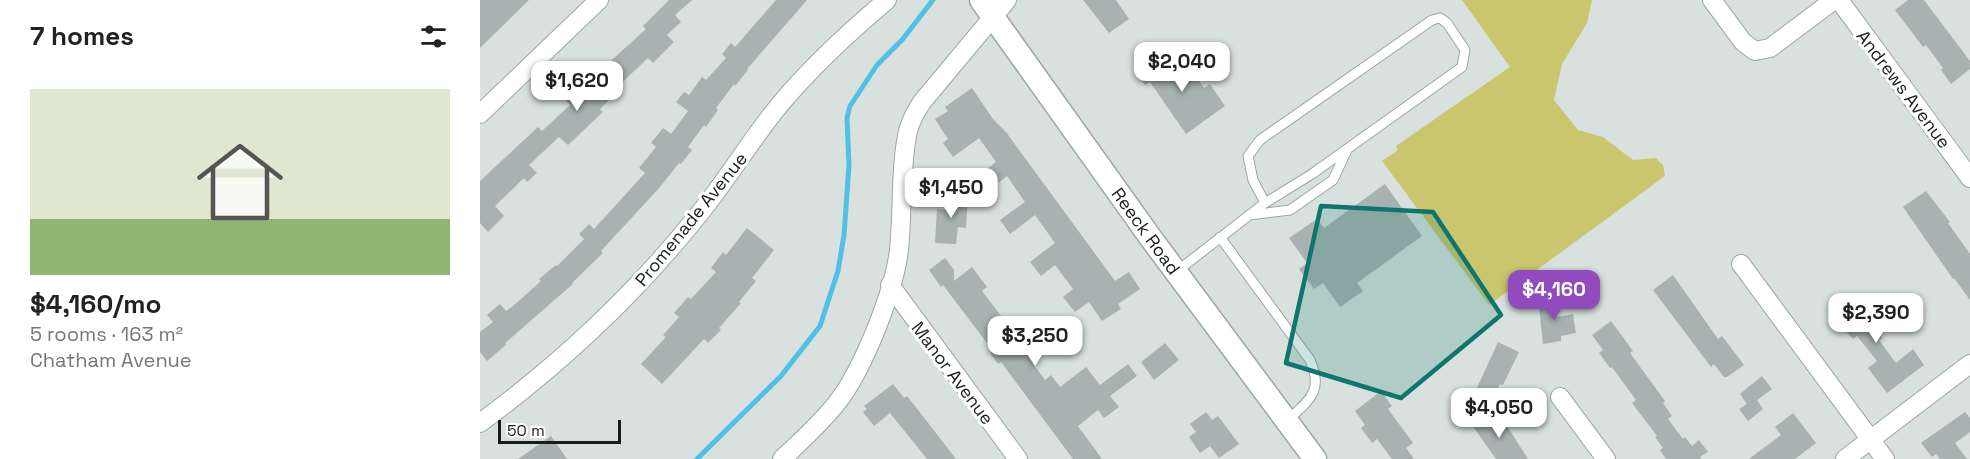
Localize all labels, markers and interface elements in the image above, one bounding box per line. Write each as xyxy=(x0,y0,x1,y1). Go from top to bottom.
text: 7 homes xyxy=(30,19,134,53)
icon: filters xyxy=(417,20,450,53)
street label: Andrews Avenue xyxy=(1852,25,1956,153)
pin: $2,040 xyxy=(1133,42,1231,93)
text: $2,040 xyxy=(1148,48,1216,74)
pin: $1,620 xyxy=(528,61,626,112)
text: $1,620 xyxy=(545,67,609,93)
icon: home xyxy=(186,128,294,236)
street label: Promenade Avenue xyxy=(630,147,752,291)
pin: $1,450 xyxy=(902,168,1000,219)
text: $1,450 xyxy=(919,174,983,200)
street label: Reeck Road xyxy=(1107,183,1185,279)
pin: $4,160 xyxy=(1505,270,1603,321)
text: $4,160 xyxy=(1522,276,1586,302)
text: $4,160/mo xyxy=(30,287,161,321)
pin: $2,390 xyxy=(1827,293,1925,344)
text: $2,390 xyxy=(1842,299,1910,325)
pin: $3,250 xyxy=(986,316,1084,367)
street label: Manor Avenue xyxy=(907,317,999,429)
text: 5 rooms · 163 m² xyxy=(30,321,183,347)
text: $3,250 xyxy=(1002,322,1069,348)
text: Chatham Avenue xyxy=(30,347,192,373)
pin: $4,050 xyxy=(1450,388,1548,439)
text: $4,050 xyxy=(1465,394,1533,420)
scale bar xyxy=(498,417,621,444)
text: 50 m xyxy=(507,420,545,441)

